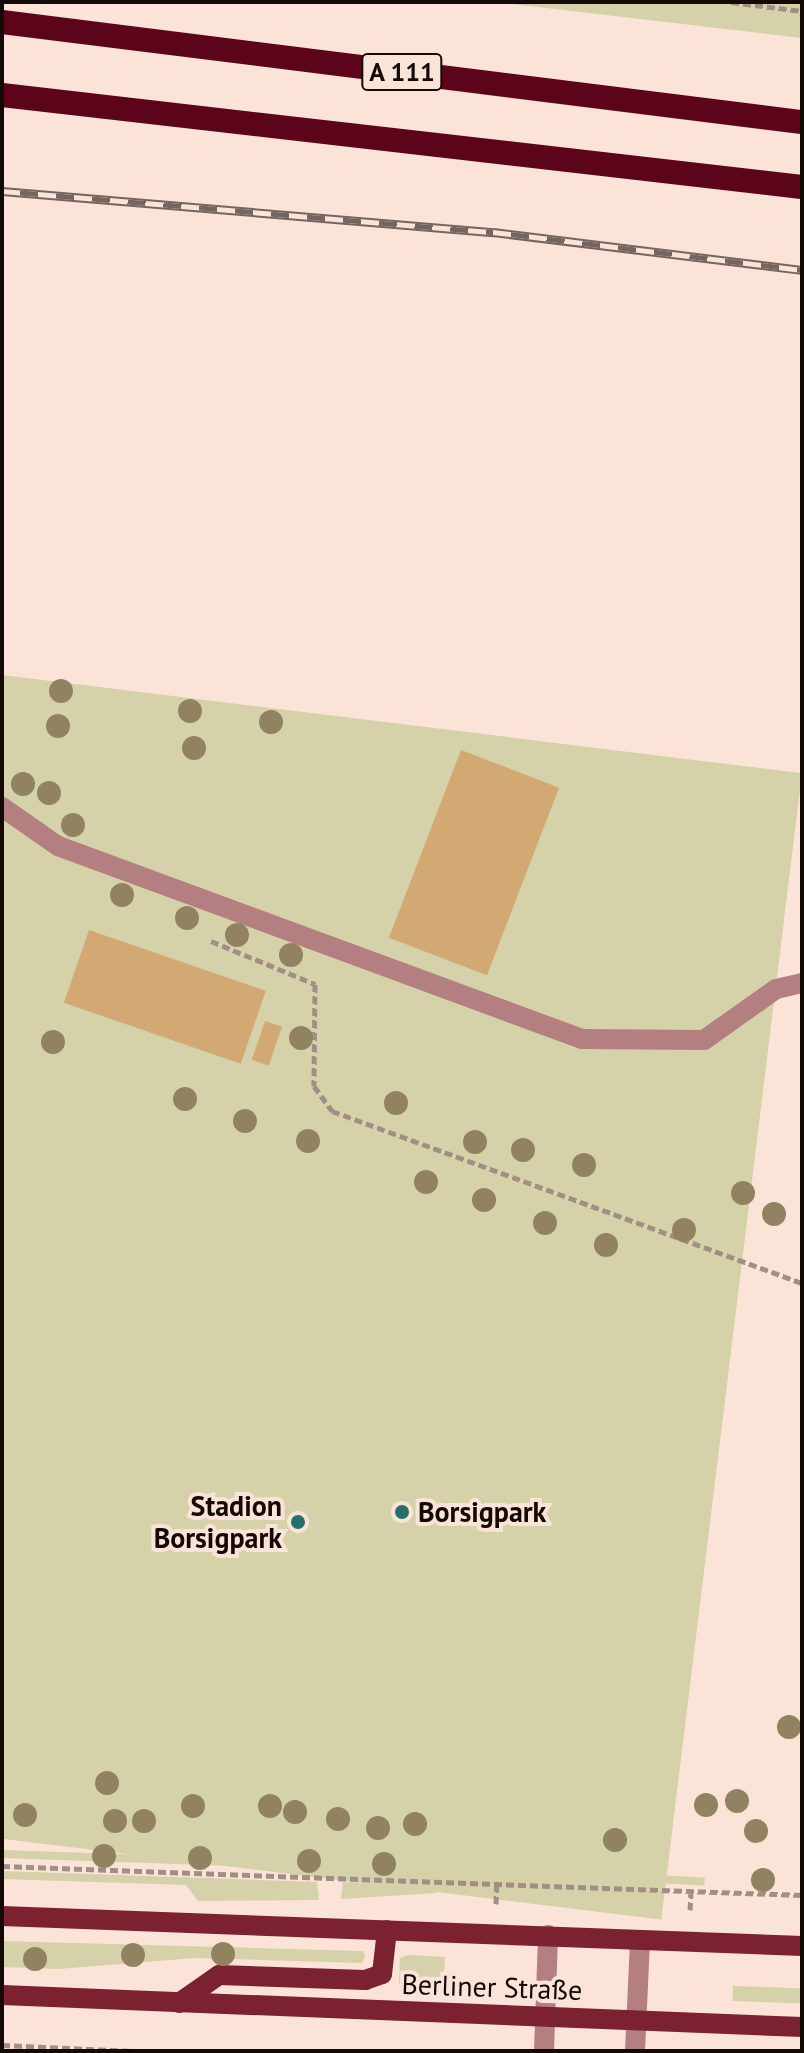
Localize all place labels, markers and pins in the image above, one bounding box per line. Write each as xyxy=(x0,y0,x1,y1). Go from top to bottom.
place label: Stadion Borsigpark xyxy=(154,1489,282,1555)
place label: Borsigpark xyxy=(418,1495,546,1529)
marker: Borsigpark xyxy=(393,1503,411,1521)
marker: Stadion Borsigpark xyxy=(289,1513,307,1531)

